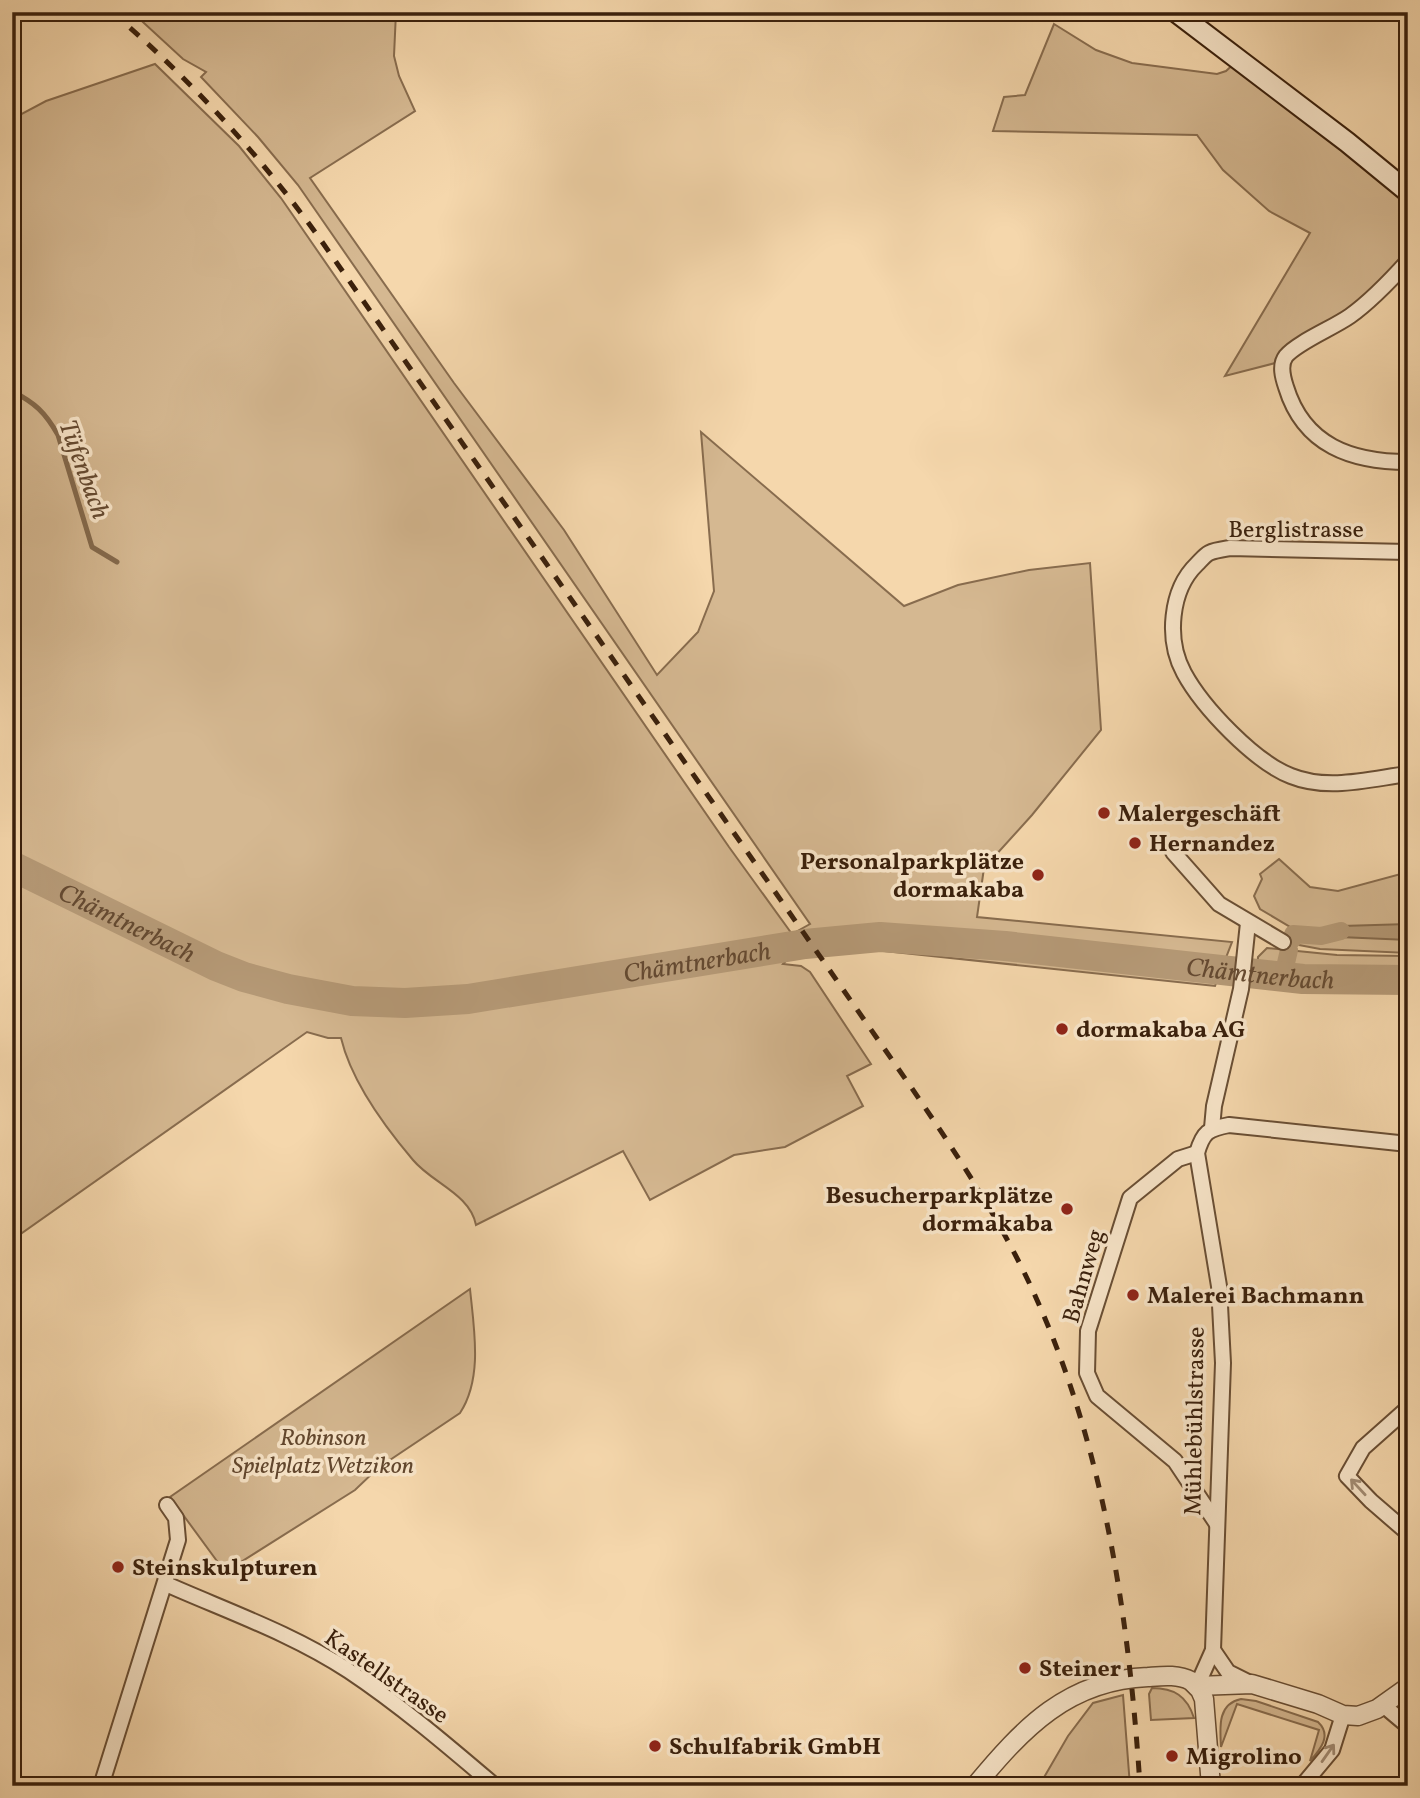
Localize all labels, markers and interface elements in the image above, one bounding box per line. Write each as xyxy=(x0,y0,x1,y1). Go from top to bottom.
water label: Tüfenbach xyxy=(49,415,118,524)
street label: Berglistrasse xyxy=(1228,514,1364,548)
place label: Malergeschäft xyxy=(1118,798,1281,832)
marker: Malergeschäft xyxy=(1096,805,1112,821)
place label: Hernandez xyxy=(1149,828,1275,862)
marker: Hernandez xyxy=(1127,835,1143,851)
place label: Personalparkplätze dormakaba xyxy=(800,846,1024,908)
marker: Personalparkplätze dormakaba xyxy=(1030,867,1046,883)
water label: Chämtnerbach xyxy=(51,875,201,973)
water label: Chämtnerbach xyxy=(621,934,774,993)
water label: Chämtnerbach xyxy=(1184,950,1335,999)
place label: dormakaba AG xyxy=(1076,1014,1245,1048)
marker: dormakaba AG xyxy=(1054,1021,1070,1037)
place label: Besucherparkplätze dormakaba xyxy=(825,1180,1053,1242)
marker: Besucherparkplätze dormakaba xyxy=(1059,1201,1075,1217)
street label: Bahnweg xyxy=(1055,1225,1115,1328)
place label: Malerei Bachmann xyxy=(1147,1280,1365,1314)
marker: Malerei Bachmann xyxy=(1125,1287,1141,1303)
street label: Mühlebühlstrasse xyxy=(1177,1326,1215,1516)
park label: Robinson Spielplatz Wetzikon xyxy=(232,1422,414,1484)
one-way arrow xyxy=(1349,1479,1366,1496)
place label: Steinskulpturen xyxy=(132,1552,318,1586)
marker: Steinskulpturen xyxy=(110,1559,126,1575)
street label: Kastellstrasse xyxy=(317,1622,455,1733)
place label: Steiner xyxy=(1039,1653,1121,1687)
marker: Steiner xyxy=(1017,1660,1033,1676)
place label: Schulfabrik GmbH xyxy=(669,1731,881,1765)
marker: Schulfabrik GmbH xyxy=(647,1738,663,1754)
place label: Migrolino xyxy=(1186,1741,1302,1775)
one-way arrow xyxy=(1321,1744,1335,1763)
marker: Migrolino xyxy=(1164,1748,1180,1764)

